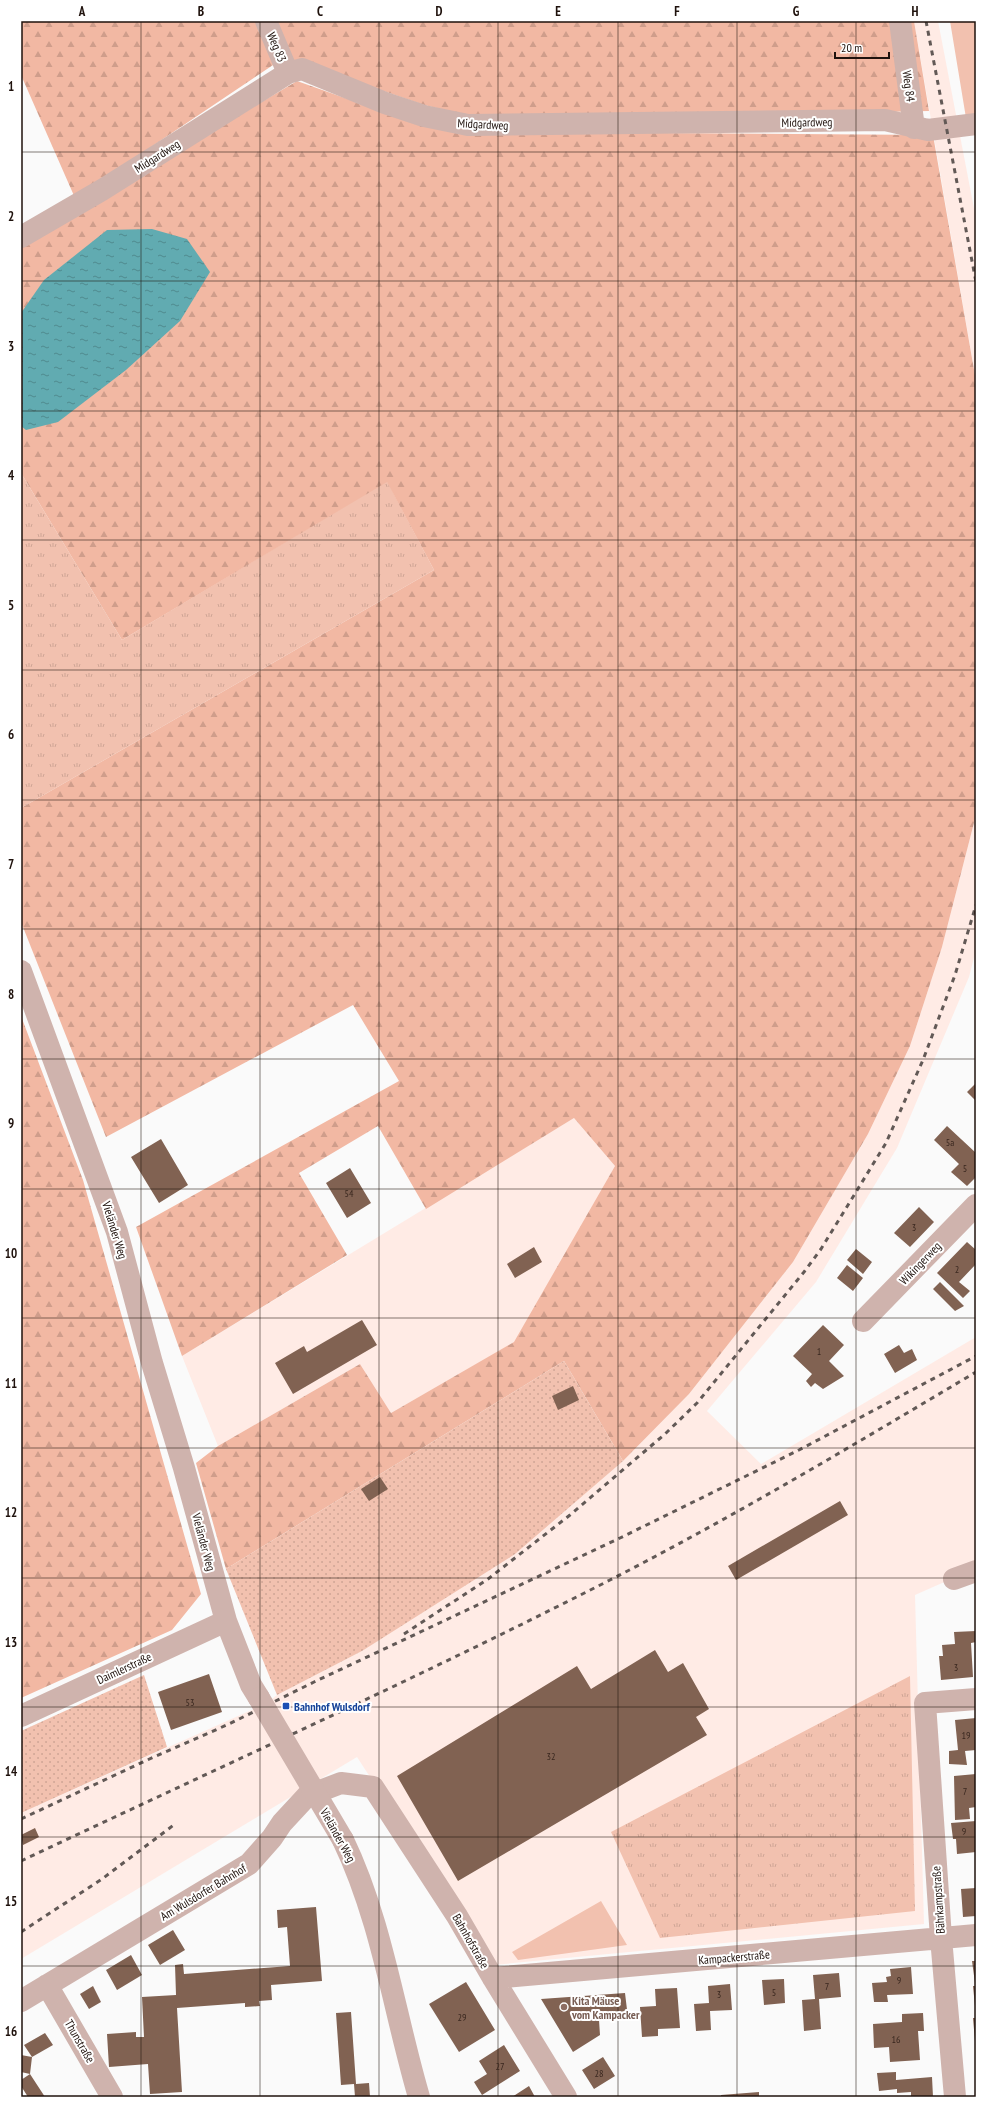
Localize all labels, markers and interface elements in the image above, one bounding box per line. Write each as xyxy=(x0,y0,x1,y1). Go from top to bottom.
text: A xyxy=(78,3,86,20)
text: B xyxy=(198,3,204,20)
text: C xyxy=(317,3,323,20)
text: D xyxy=(436,3,443,20)
text: E xyxy=(555,3,561,20)
text: F xyxy=(674,3,680,20)
text: G xyxy=(793,3,800,20)
text: H xyxy=(912,3,919,20)
street label: Weg 83 xyxy=(264,30,290,64)
scale bar xyxy=(835,34,889,60)
text: 20 m xyxy=(841,40,862,55)
street label: Weg 84 xyxy=(899,70,919,103)
text: 1 xyxy=(8,78,14,95)
street label: Midgardweg xyxy=(781,114,833,130)
street label: Midgardweg xyxy=(457,115,509,133)
street label: Midgardweg xyxy=(131,136,183,176)
text: 2 xyxy=(8,208,14,225)
text: 3 xyxy=(8,338,14,355)
text: 4 xyxy=(8,467,15,484)
text: 5 xyxy=(8,597,14,614)
text: 6 xyxy=(8,726,14,743)
text: 7 xyxy=(8,856,14,873)
text: 8 xyxy=(8,986,14,1003)
text: 9 xyxy=(8,1115,14,1132)
house number: 5a xyxy=(946,1136,954,1149)
house number: 5 xyxy=(963,1162,967,1175)
house number: 54 xyxy=(345,1187,354,1200)
street label: Vieländer Weg xyxy=(99,1198,131,1261)
house number: 3 xyxy=(912,1221,916,1234)
street label: Wikingerweg xyxy=(896,1238,944,1288)
text: 10 xyxy=(5,1245,17,1262)
house number: 2 xyxy=(955,1263,959,1276)
house number: 1 xyxy=(817,1345,821,1358)
text: 11 xyxy=(5,1375,17,1392)
text: 12 xyxy=(5,1504,17,1521)
street label: Vieländer Weg xyxy=(189,1510,219,1573)
text: 13 xyxy=(5,1634,17,1651)
street label: Daimlerstraße xyxy=(94,1649,154,1687)
house number: 3 xyxy=(954,1661,958,1674)
house number: 53 xyxy=(186,1696,195,1709)
place label: Bahnhof Wulsdorf xyxy=(294,1699,370,1714)
marker: Bahnhof Wulsdorf xyxy=(281,1701,291,1711)
house number: 19 xyxy=(962,1729,971,1742)
house number: 32 xyxy=(547,1750,556,1763)
text: 14 xyxy=(5,1763,18,1780)
house number: 7 xyxy=(963,1785,967,1798)
street label: Vieländer Weg xyxy=(317,1804,359,1865)
house number: 9 xyxy=(962,1825,966,1838)
street label: Am Wulsdorfer Bahnhof xyxy=(157,1860,249,1924)
street label: Bährkampstraße xyxy=(928,1866,948,1934)
text: 15 xyxy=(5,1893,17,1910)
street label: Bahnhofstraße xyxy=(449,1911,493,1971)
street label: Kampackerstraße xyxy=(698,1946,770,1968)
house number: 9 xyxy=(897,1974,901,1987)
house number: 7 xyxy=(825,1980,829,1993)
house number: 5 xyxy=(772,1986,776,1999)
house number: 3 xyxy=(717,1988,721,2001)
place label: Kita Mäuse vom Kampacker xyxy=(571,1993,640,2022)
marker: Kita Mäuse vom Kampacker xyxy=(559,2002,569,2012)
house number: 29 xyxy=(458,2011,467,2024)
street label: Thunstraße xyxy=(62,2017,98,2065)
text: 16 xyxy=(5,2023,17,2040)
house number: 16 xyxy=(892,2033,901,2046)
house number: 27 xyxy=(496,2060,505,2073)
house number: 28 xyxy=(595,2067,604,2080)

